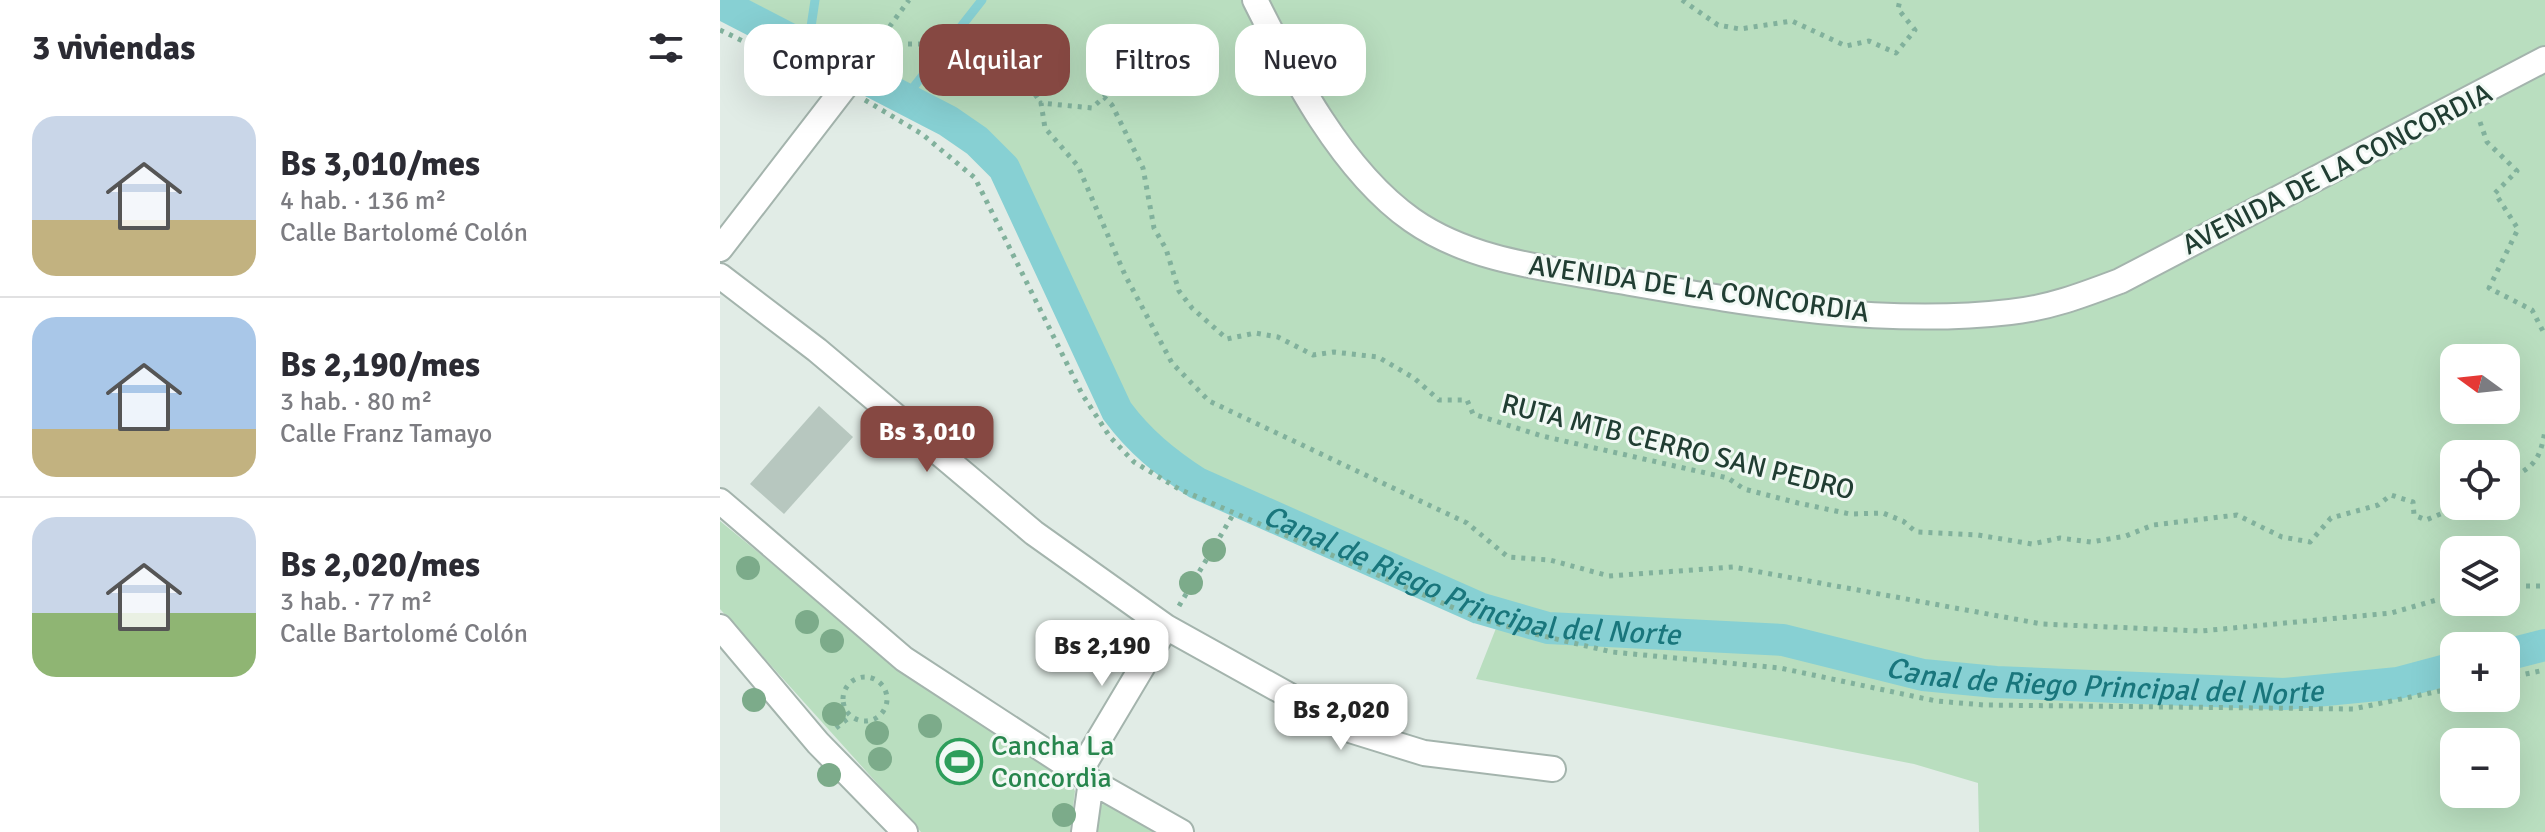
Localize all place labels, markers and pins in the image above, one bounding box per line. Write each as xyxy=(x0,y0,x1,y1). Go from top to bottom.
pin: Bs 3,010 xyxy=(844,406,1010,474)
pin: Bs 2,190 xyxy=(1019,620,1185,688)
pin: Bs 2,020 xyxy=(1258,684,1424,752)
place label: Cancha La Concordia xyxy=(991,729,1115,795)
sports icon: Cancha La Concordia xyxy=(936,738,984,786)

